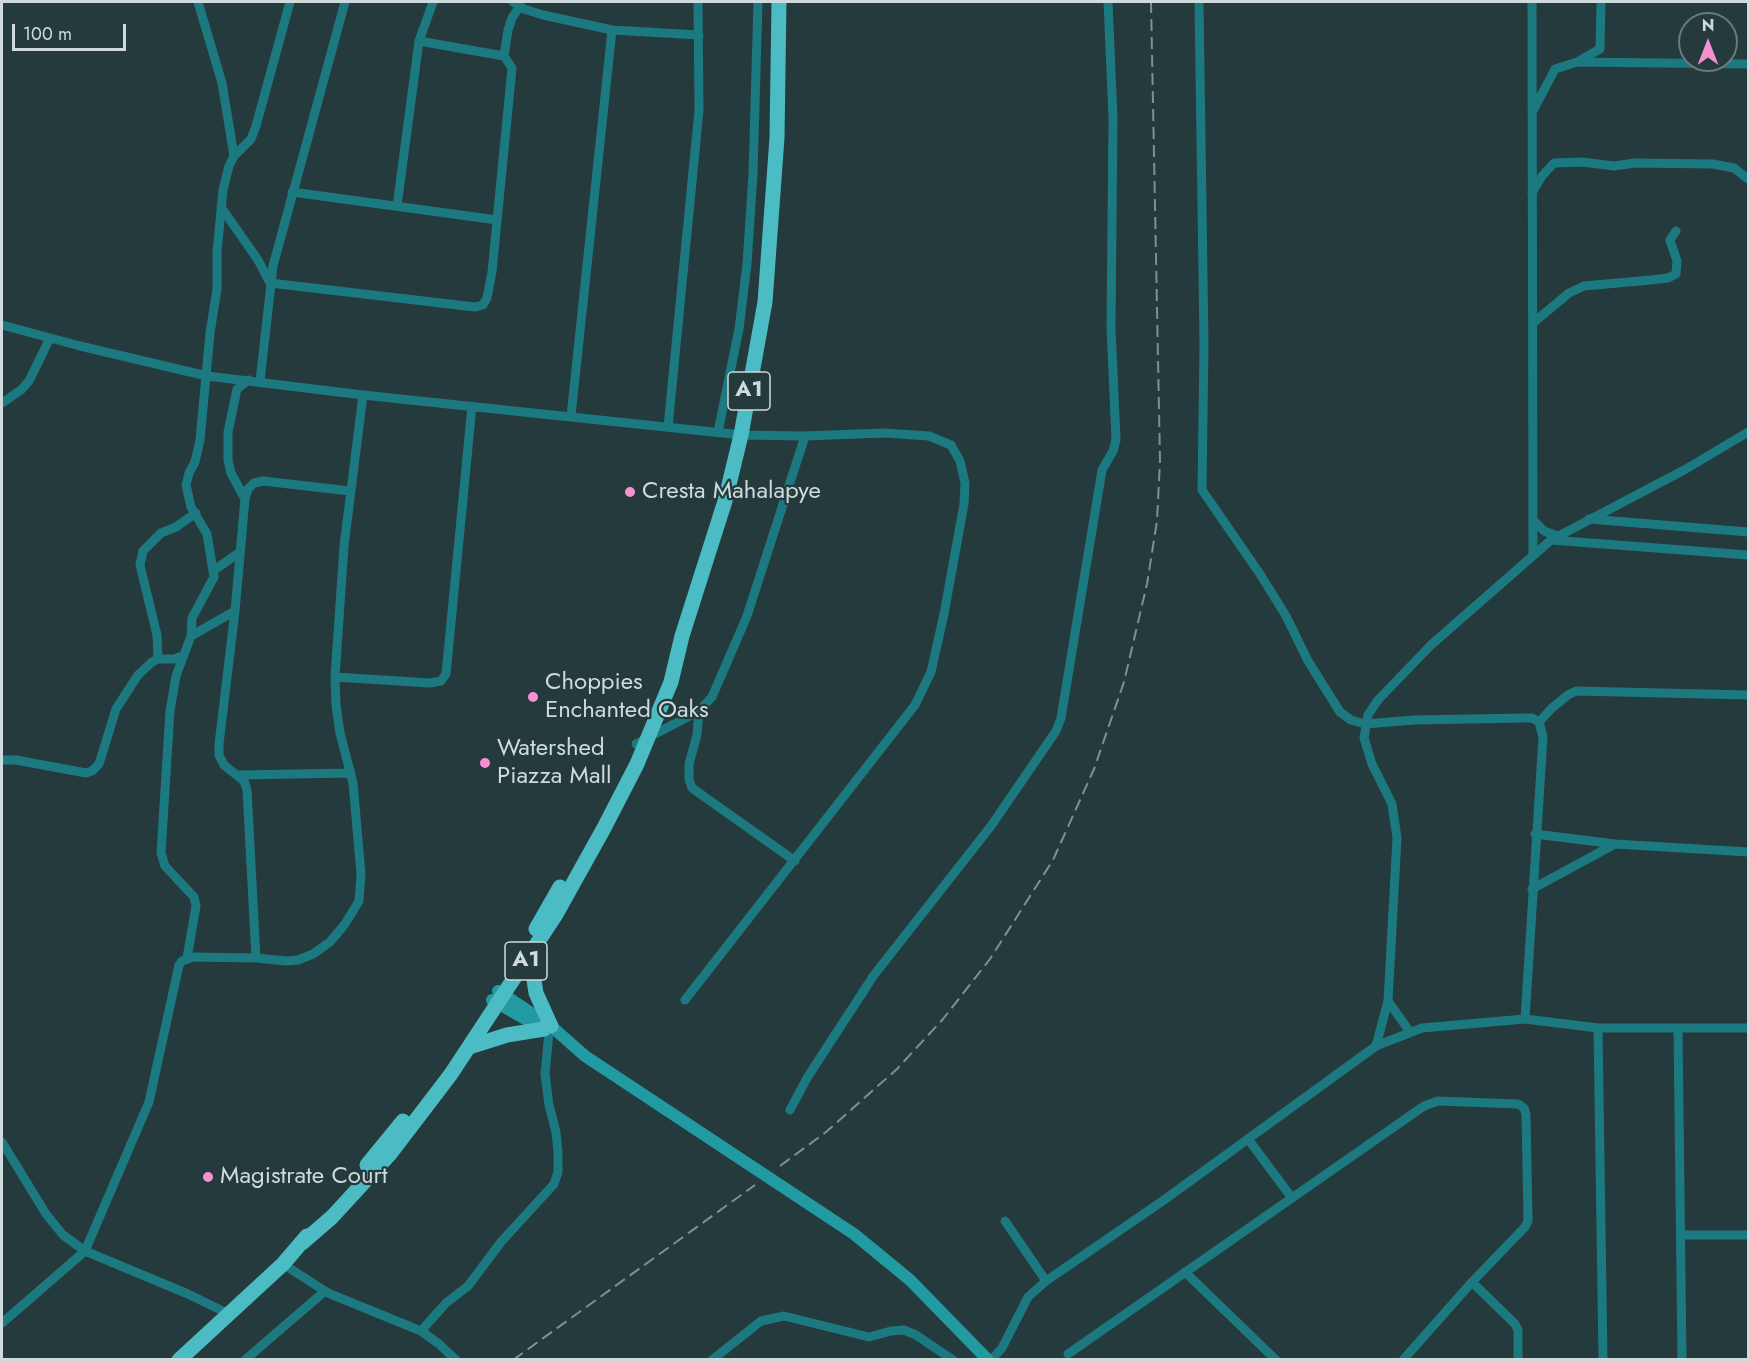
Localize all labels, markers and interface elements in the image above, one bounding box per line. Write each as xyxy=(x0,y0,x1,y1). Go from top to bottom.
scale bar xyxy=(15,12,129,50)
north arrow xyxy=(1678,12,1738,72)
text: N xyxy=(1702,14,1714,37)
text: 100 m xyxy=(23,21,72,47)
road number: A1 xyxy=(728,372,770,410)
place label: Cresta Mahalapye xyxy=(642,478,821,506)
marker: Cresta Mahalapye xyxy=(623,485,637,499)
place label: Choppies Enchanted Oaks xyxy=(545,669,709,725)
marker: Choppies Enchanted Oaks xyxy=(526,690,540,704)
place label: Watershed Piazza Mall xyxy=(497,735,612,791)
marker: Watershed Piazza Mall xyxy=(478,756,492,770)
road number: A1 xyxy=(505,942,547,980)
place label: Magistrate Court xyxy=(220,1163,388,1191)
marker: Magistrate Court xyxy=(201,1170,215,1184)

